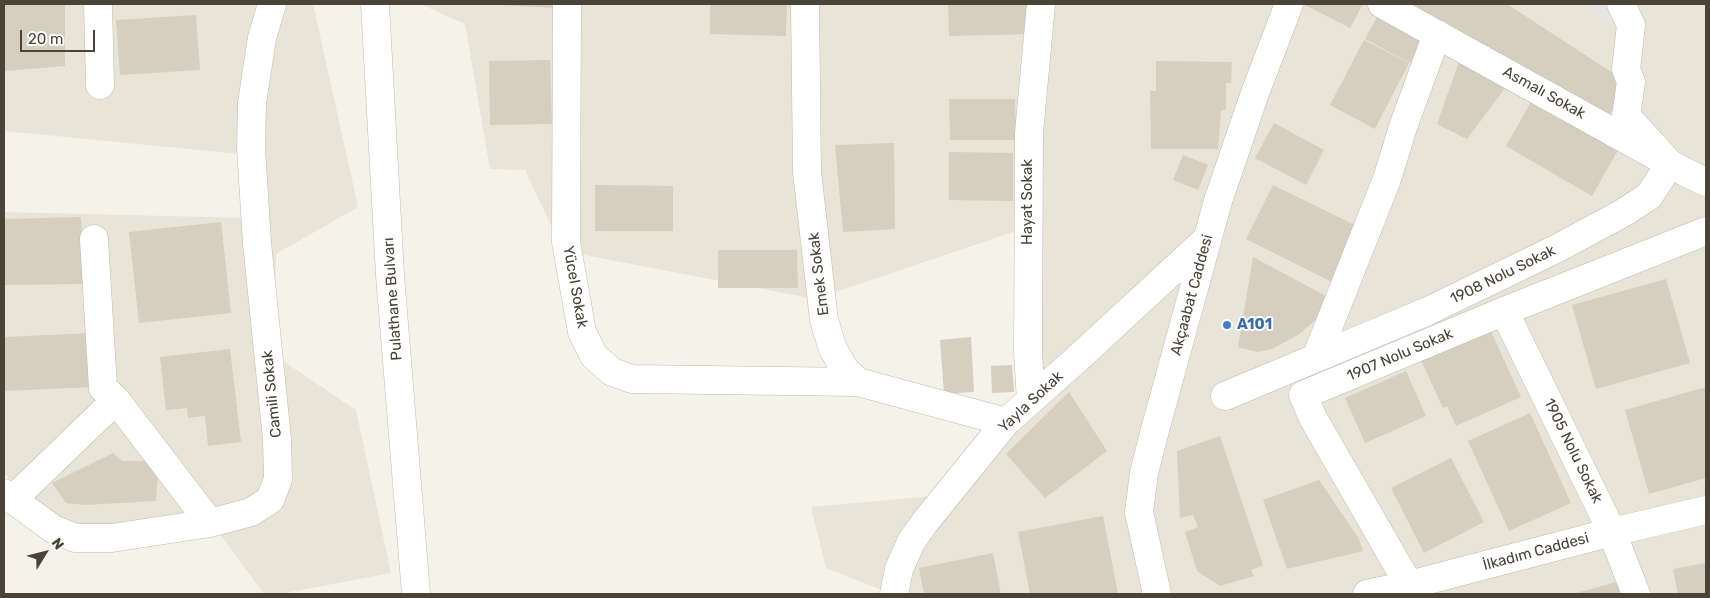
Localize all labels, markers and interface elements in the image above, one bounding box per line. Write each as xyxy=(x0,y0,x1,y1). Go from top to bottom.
scale bar xyxy=(22,20,98,52)
text: 20 m xyxy=(28,30,63,48)
street label: Asmalı Sokak xyxy=(1499,63,1589,123)
street label: Hayat Sokak xyxy=(1019,159,1037,245)
street label: Emek Sokak xyxy=(805,231,833,317)
street label: Akçaabat Caddesi xyxy=(1167,232,1217,358)
street label: Pulathane Bulvarı xyxy=(380,237,406,361)
street label: 1908 Nolu Sokak xyxy=(1447,242,1559,308)
street label: Yücel Sokak xyxy=(559,244,591,330)
place label: A101 xyxy=(1237,316,1272,334)
marker: A101 xyxy=(1221,319,1233,331)
street label: 1907 Nolu Sokak xyxy=(1344,325,1456,385)
street label: Camili Sokak xyxy=(258,349,286,439)
street label: Yayla Sokak xyxy=(995,368,1067,436)
street label: 1905 Nolu Sokak xyxy=(1540,396,1606,506)
north arrow xyxy=(20,528,70,578)
street label: İlkadım Caddesi xyxy=(1481,529,1591,575)
text: N xyxy=(48,535,67,553)

